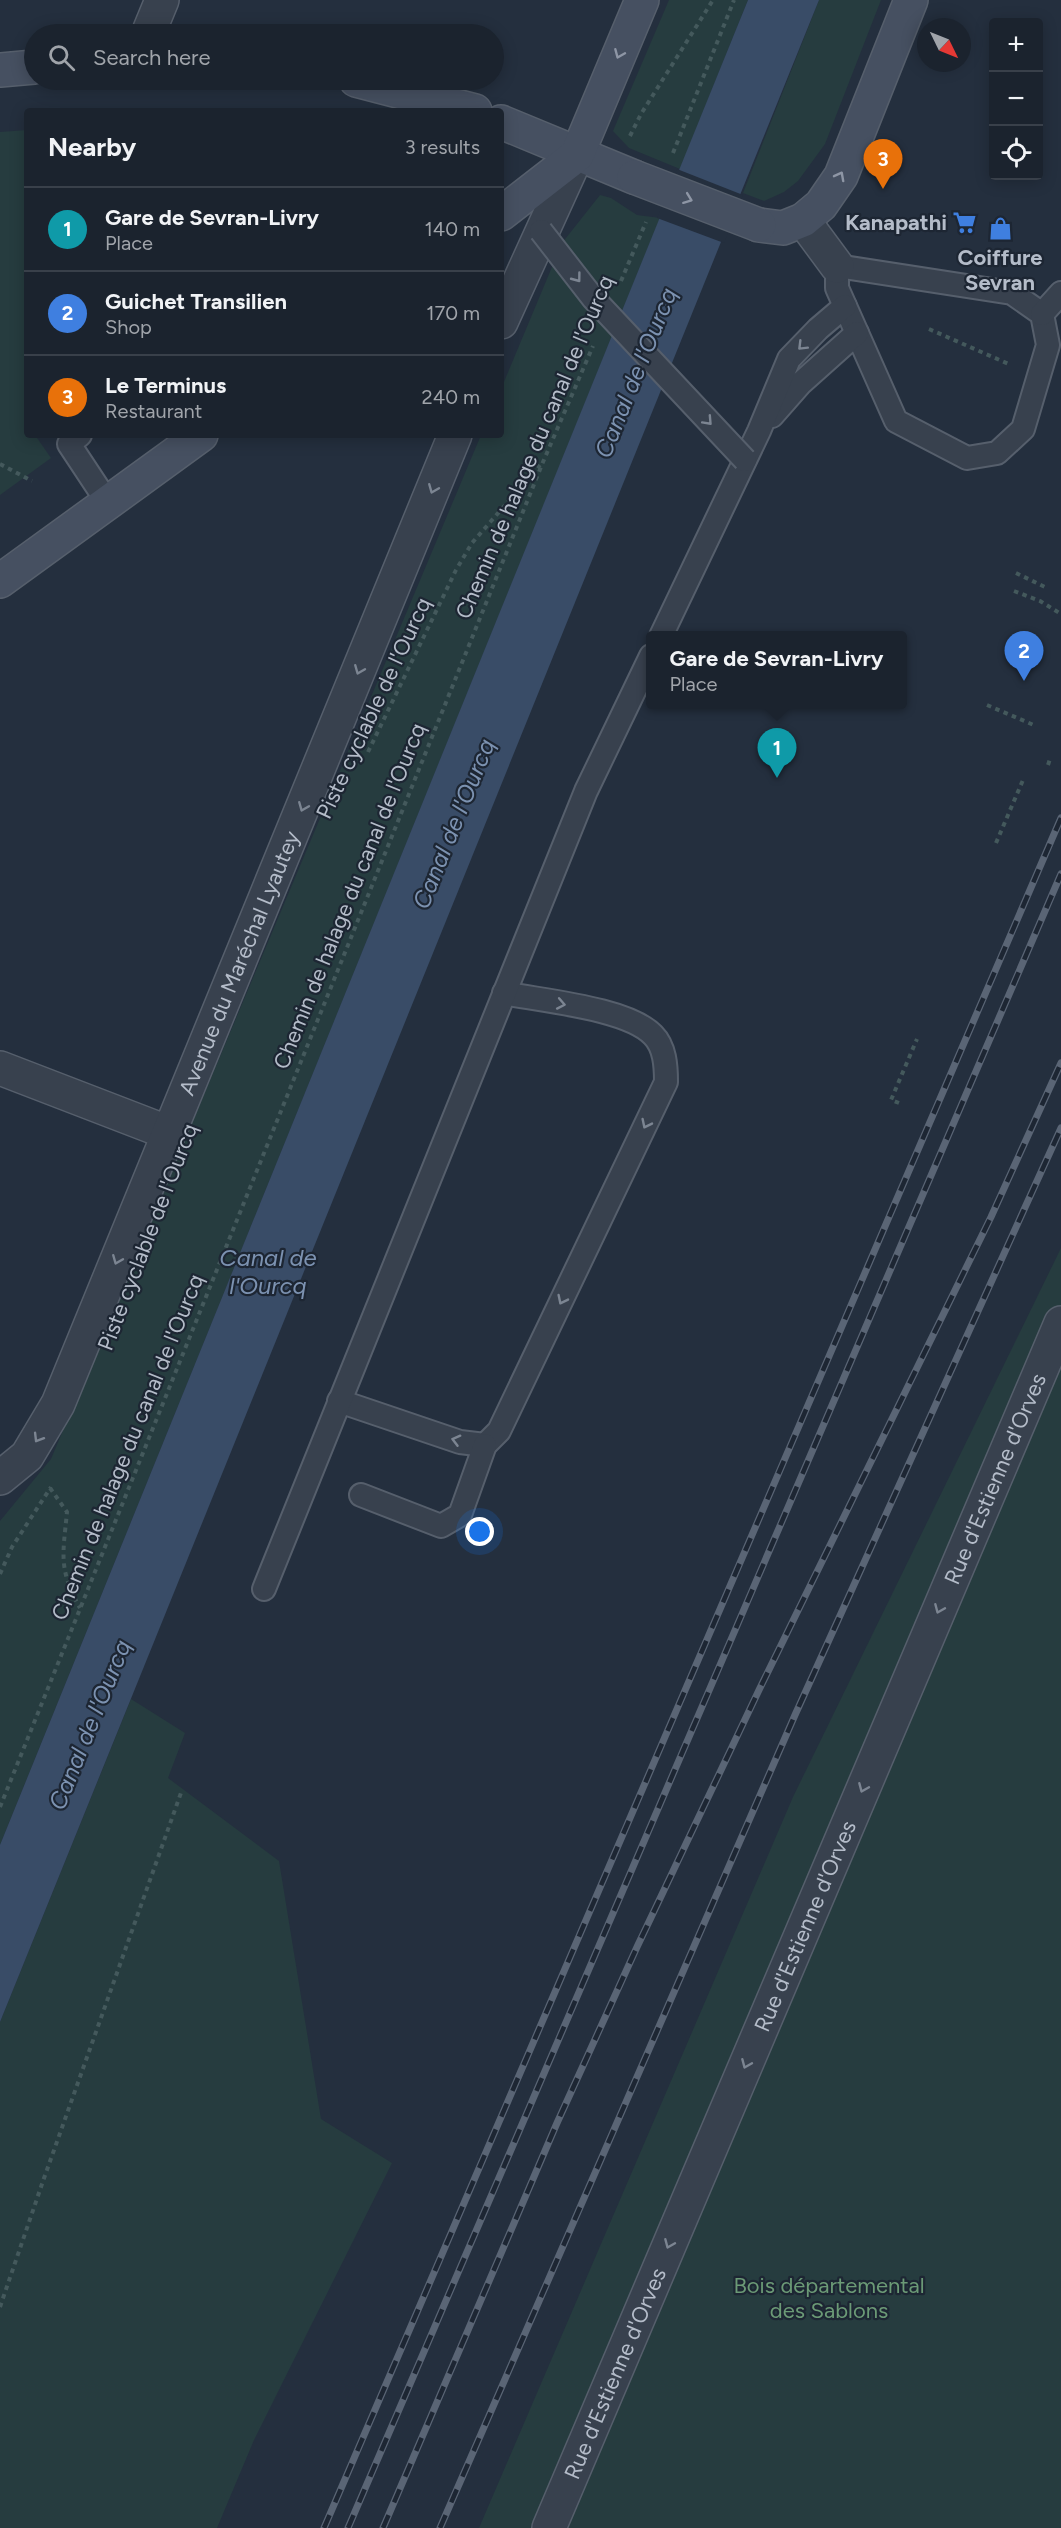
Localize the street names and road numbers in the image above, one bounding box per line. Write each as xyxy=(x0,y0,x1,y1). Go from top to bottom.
street label: Chemin de halage du canal de l'Ourcq xyxy=(450,271,619,623)
street label: Piste cyclable de l'Ourcq xyxy=(310,593,437,823)
street label: Chemin de halage du canal de l'Ourcq xyxy=(268,719,431,1073)
street label: Avenue du Maréchal Lyautey xyxy=(173,827,306,1099)
street label: Piste cyclable de l'Ourcq xyxy=(92,1120,203,1354)
street label: Chemin de halage du canal de l'Ourcq xyxy=(46,1270,209,1624)
street label: Rue d'Estienne d'Orves xyxy=(938,1369,1052,1589)
street label: Rue d'Estienne d'Orves xyxy=(748,1817,862,2036)
street label: Rue d'Estienne d'Orves xyxy=(558,2264,672,2483)

